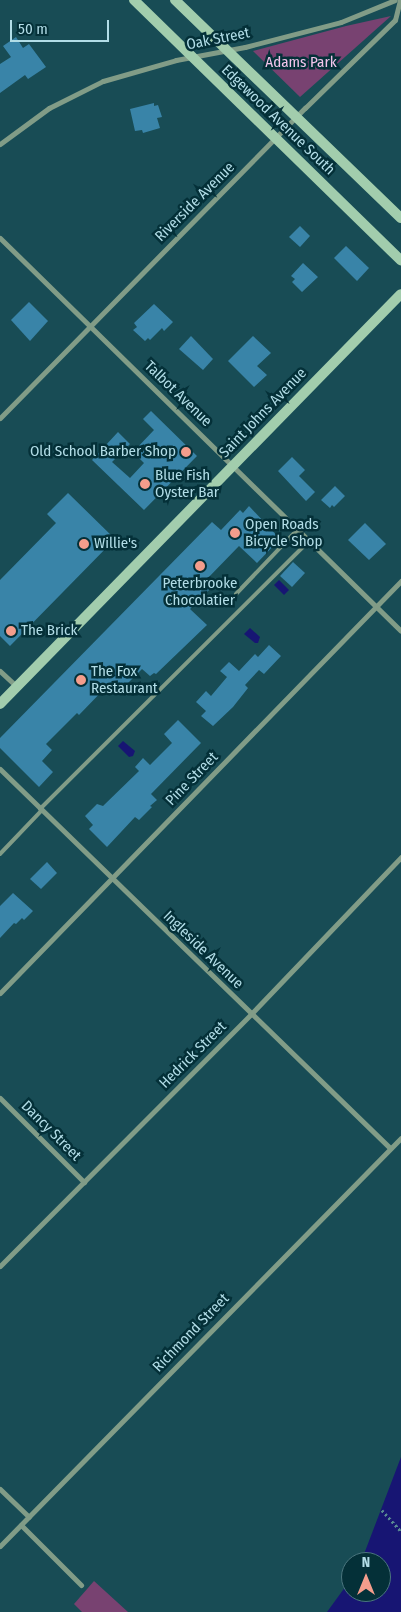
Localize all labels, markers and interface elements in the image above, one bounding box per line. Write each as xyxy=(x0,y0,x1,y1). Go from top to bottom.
scale bar xyxy=(12,10,111,42)
text: 50 m xyxy=(18,20,48,38)
street label: Oak Street xyxy=(185,24,251,54)
park label: Adams Park xyxy=(265,54,337,72)
street label: Edgewood Avenue South xyxy=(218,61,338,179)
street label: Riverside Avenue xyxy=(151,158,239,246)
street label: Talbot Avenue xyxy=(141,357,215,431)
street label: Saint Johns Avenue xyxy=(216,364,310,462)
place label: Old School Barber Shop xyxy=(30,443,176,461)
marker: Old School Barber Shop xyxy=(180,446,192,458)
place label: Blue Fish Oyster Bar xyxy=(155,466,219,501)
marker: Blue Fish Oyster Bar xyxy=(139,478,151,490)
place label: Open Roads Bicycle Shop xyxy=(245,515,322,550)
marker: Open Roads Bicycle Shop xyxy=(229,527,241,539)
place label: Willie's xyxy=(94,535,137,553)
marker: Willie's xyxy=(78,538,90,550)
marker: Peterbrooke Chocolatier xyxy=(194,560,206,572)
place label: Peterbrooke Chocolatier xyxy=(163,574,237,609)
place label: The Brick xyxy=(21,622,77,640)
marker: The Brick xyxy=(5,625,17,637)
place label: The Fox Restaurant xyxy=(91,662,158,697)
marker: The Fox Restaurant xyxy=(75,674,87,686)
street label: Pine Street xyxy=(162,749,222,809)
street label: Ingleside Avenue xyxy=(159,907,247,993)
street label: Hedrick Street xyxy=(156,1018,230,1092)
street label: Dancy Street xyxy=(17,1097,85,1165)
street label: Richmond Street xyxy=(149,1290,233,1376)
north arrow xyxy=(341,1552,391,1602)
text: N xyxy=(362,1554,370,1571)

